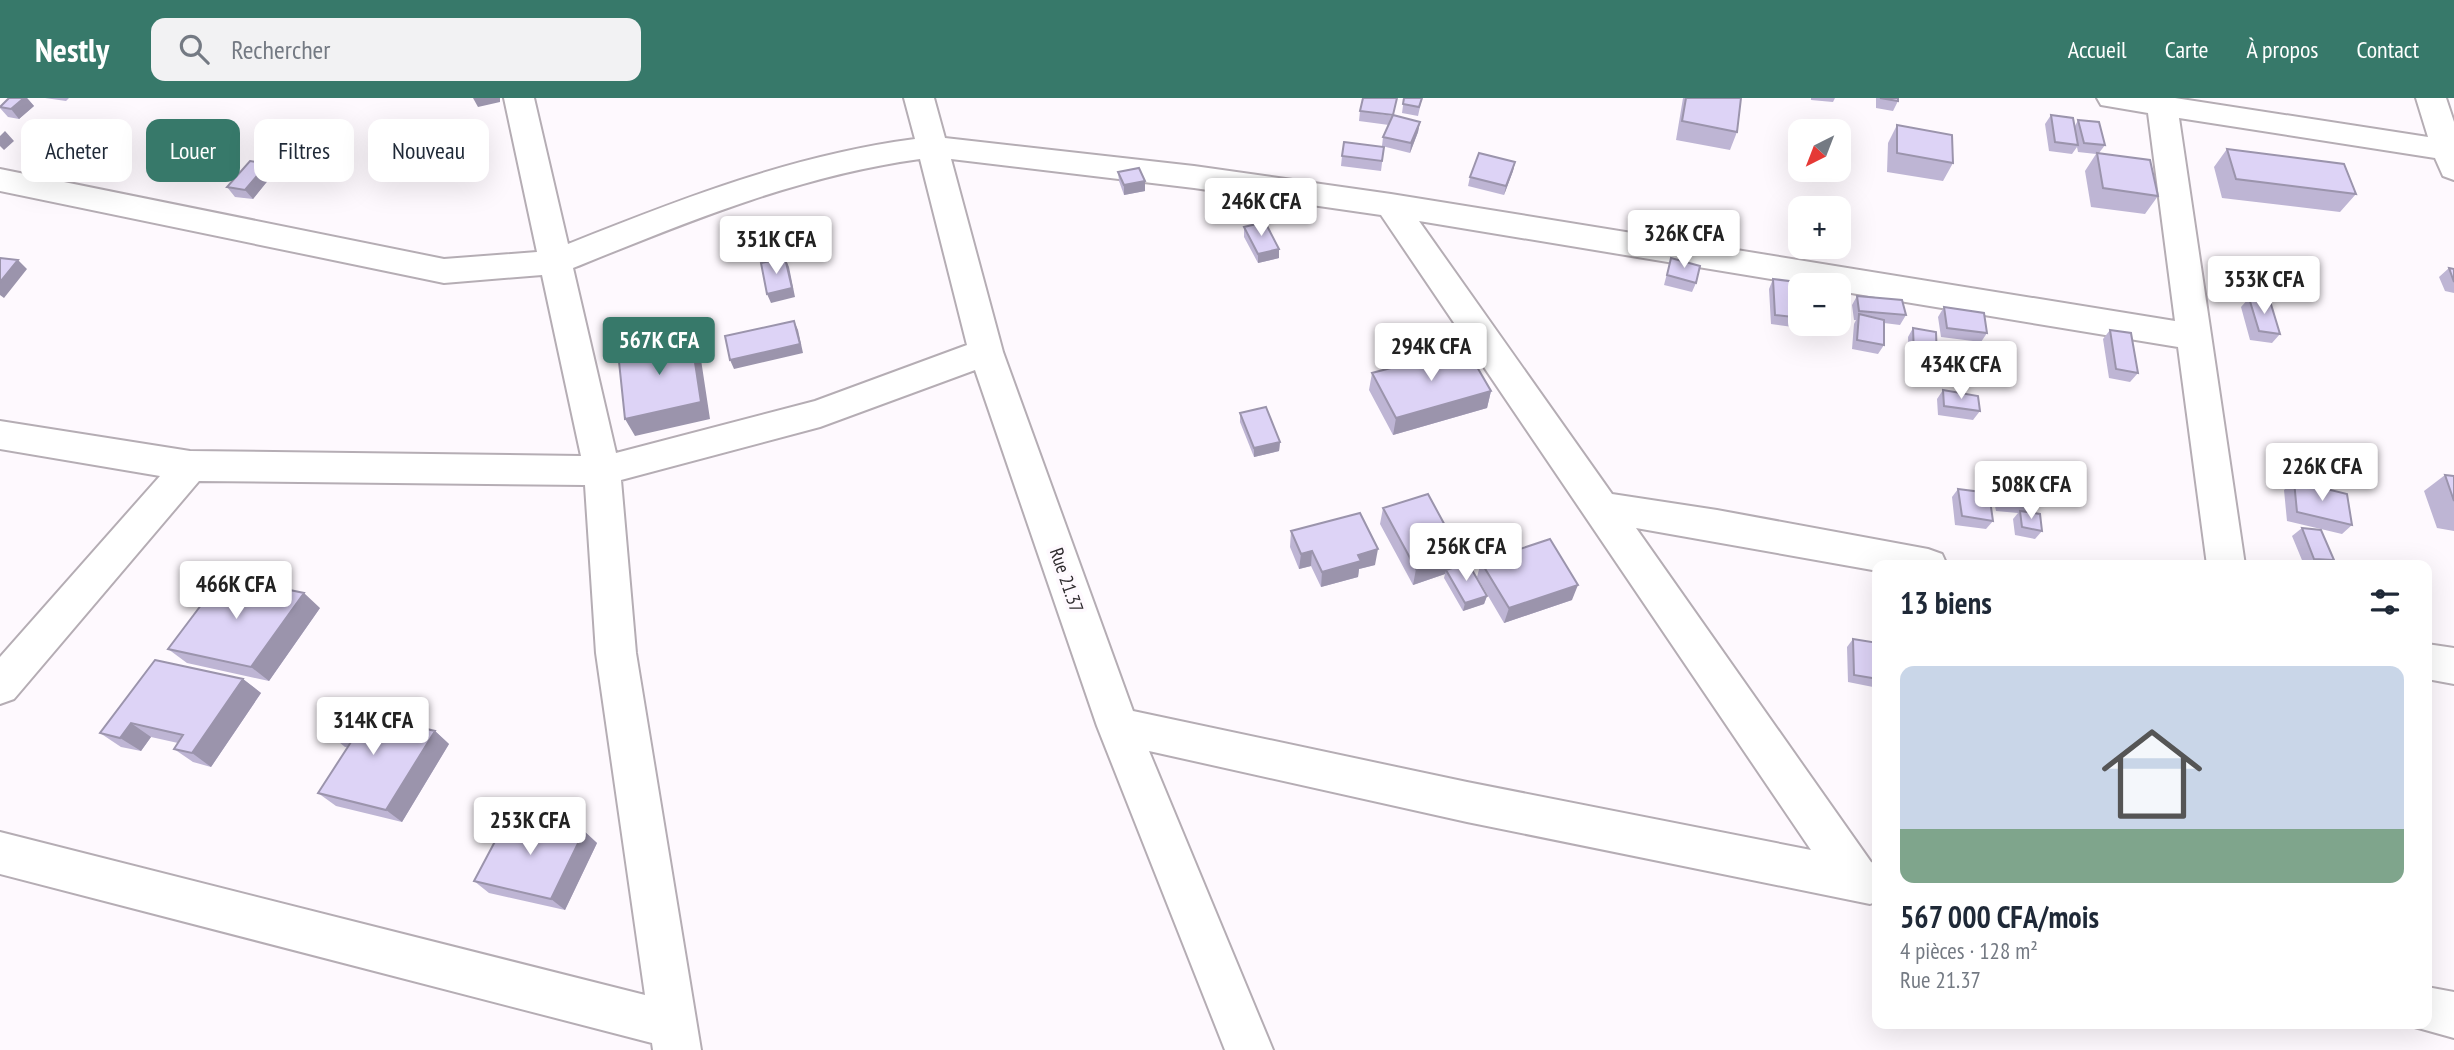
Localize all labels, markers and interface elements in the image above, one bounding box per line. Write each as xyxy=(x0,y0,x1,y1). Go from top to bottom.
search box xyxy=(151,18,641,81)
text: Nestly xyxy=(35,28,109,71)
icon: search xyxy=(175,30,213,68)
text: Rechercher xyxy=(231,33,330,66)
text: Accueil xyxy=(2068,34,2127,65)
text: Carte xyxy=(2165,34,2208,65)
text: À propos xyxy=(2246,34,2318,65)
text: Contact xyxy=(2356,34,2419,65)
chip: Acheter xyxy=(21,119,132,182)
chip: Louer xyxy=(146,119,240,182)
chip: Filtres xyxy=(254,119,354,182)
chip: Nouveau xyxy=(368,119,489,182)
north arrow xyxy=(1788,119,1852,182)
map controls xyxy=(1788,119,1851,336)
pin: 246K CFA xyxy=(1189,178,1333,238)
text: 246K CFA xyxy=(1221,186,1301,215)
button: + xyxy=(1788,196,1851,259)
pin: 326K CFA xyxy=(1612,211,1756,270)
pin: 351K CFA xyxy=(704,216,848,276)
text: 326K CFA xyxy=(1644,218,1724,247)
text: 351K CFA xyxy=(736,224,816,253)
pin: 353K CFA xyxy=(2192,256,2336,316)
text: 353K CFA xyxy=(2224,264,2304,293)
button: − xyxy=(1788,273,1851,336)
pin: 567K CFA xyxy=(587,317,731,377)
pin: 294K CFA xyxy=(1359,324,1503,383)
text: 567K CFA xyxy=(619,325,699,354)
text: 294K CFA xyxy=(1391,331,1471,360)
pin: 434K CFA xyxy=(1889,342,2033,401)
text: 434K CFA xyxy=(1921,349,2001,378)
pin: 226K CFA xyxy=(2250,444,2394,503)
text: 226K CFA xyxy=(2282,451,2362,480)
pin: 508K CFA xyxy=(1959,462,2103,521)
text: 508K CFA xyxy=(1991,469,2071,498)
pin: 256K CFA xyxy=(1394,524,1538,583)
text: 256K CFA xyxy=(1426,531,1506,560)
street label: Rue 21.37 xyxy=(1045,544,1089,616)
pin: 466K CFA xyxy=(164,561,308,621)
text: 466K CFA xyxy=(196,569,276,598)
text: 13 biens xyxy=(1900,583,1992,622)
icon: filters xyxy=(2366,583,2404,621)
pin: 314K CFA xyxy=(301,698,445,757)
text: 314K CFA xyxy=(333,705,413,734)
icon: home xyxy=(2089,711,2215,837)
pin: 253K CFA xyxy=(458,798,602,857)
text: 253K CFA xyxy=(490,805,570,834)
text: 567 000 CFA/mois xyxy=(1900,897,2099,936)
text: 4 pièces · 128 m² xyxy=(1900,936,2038,965)
text: Rue 21.37 xyxy=(1900,965,1981,994)

